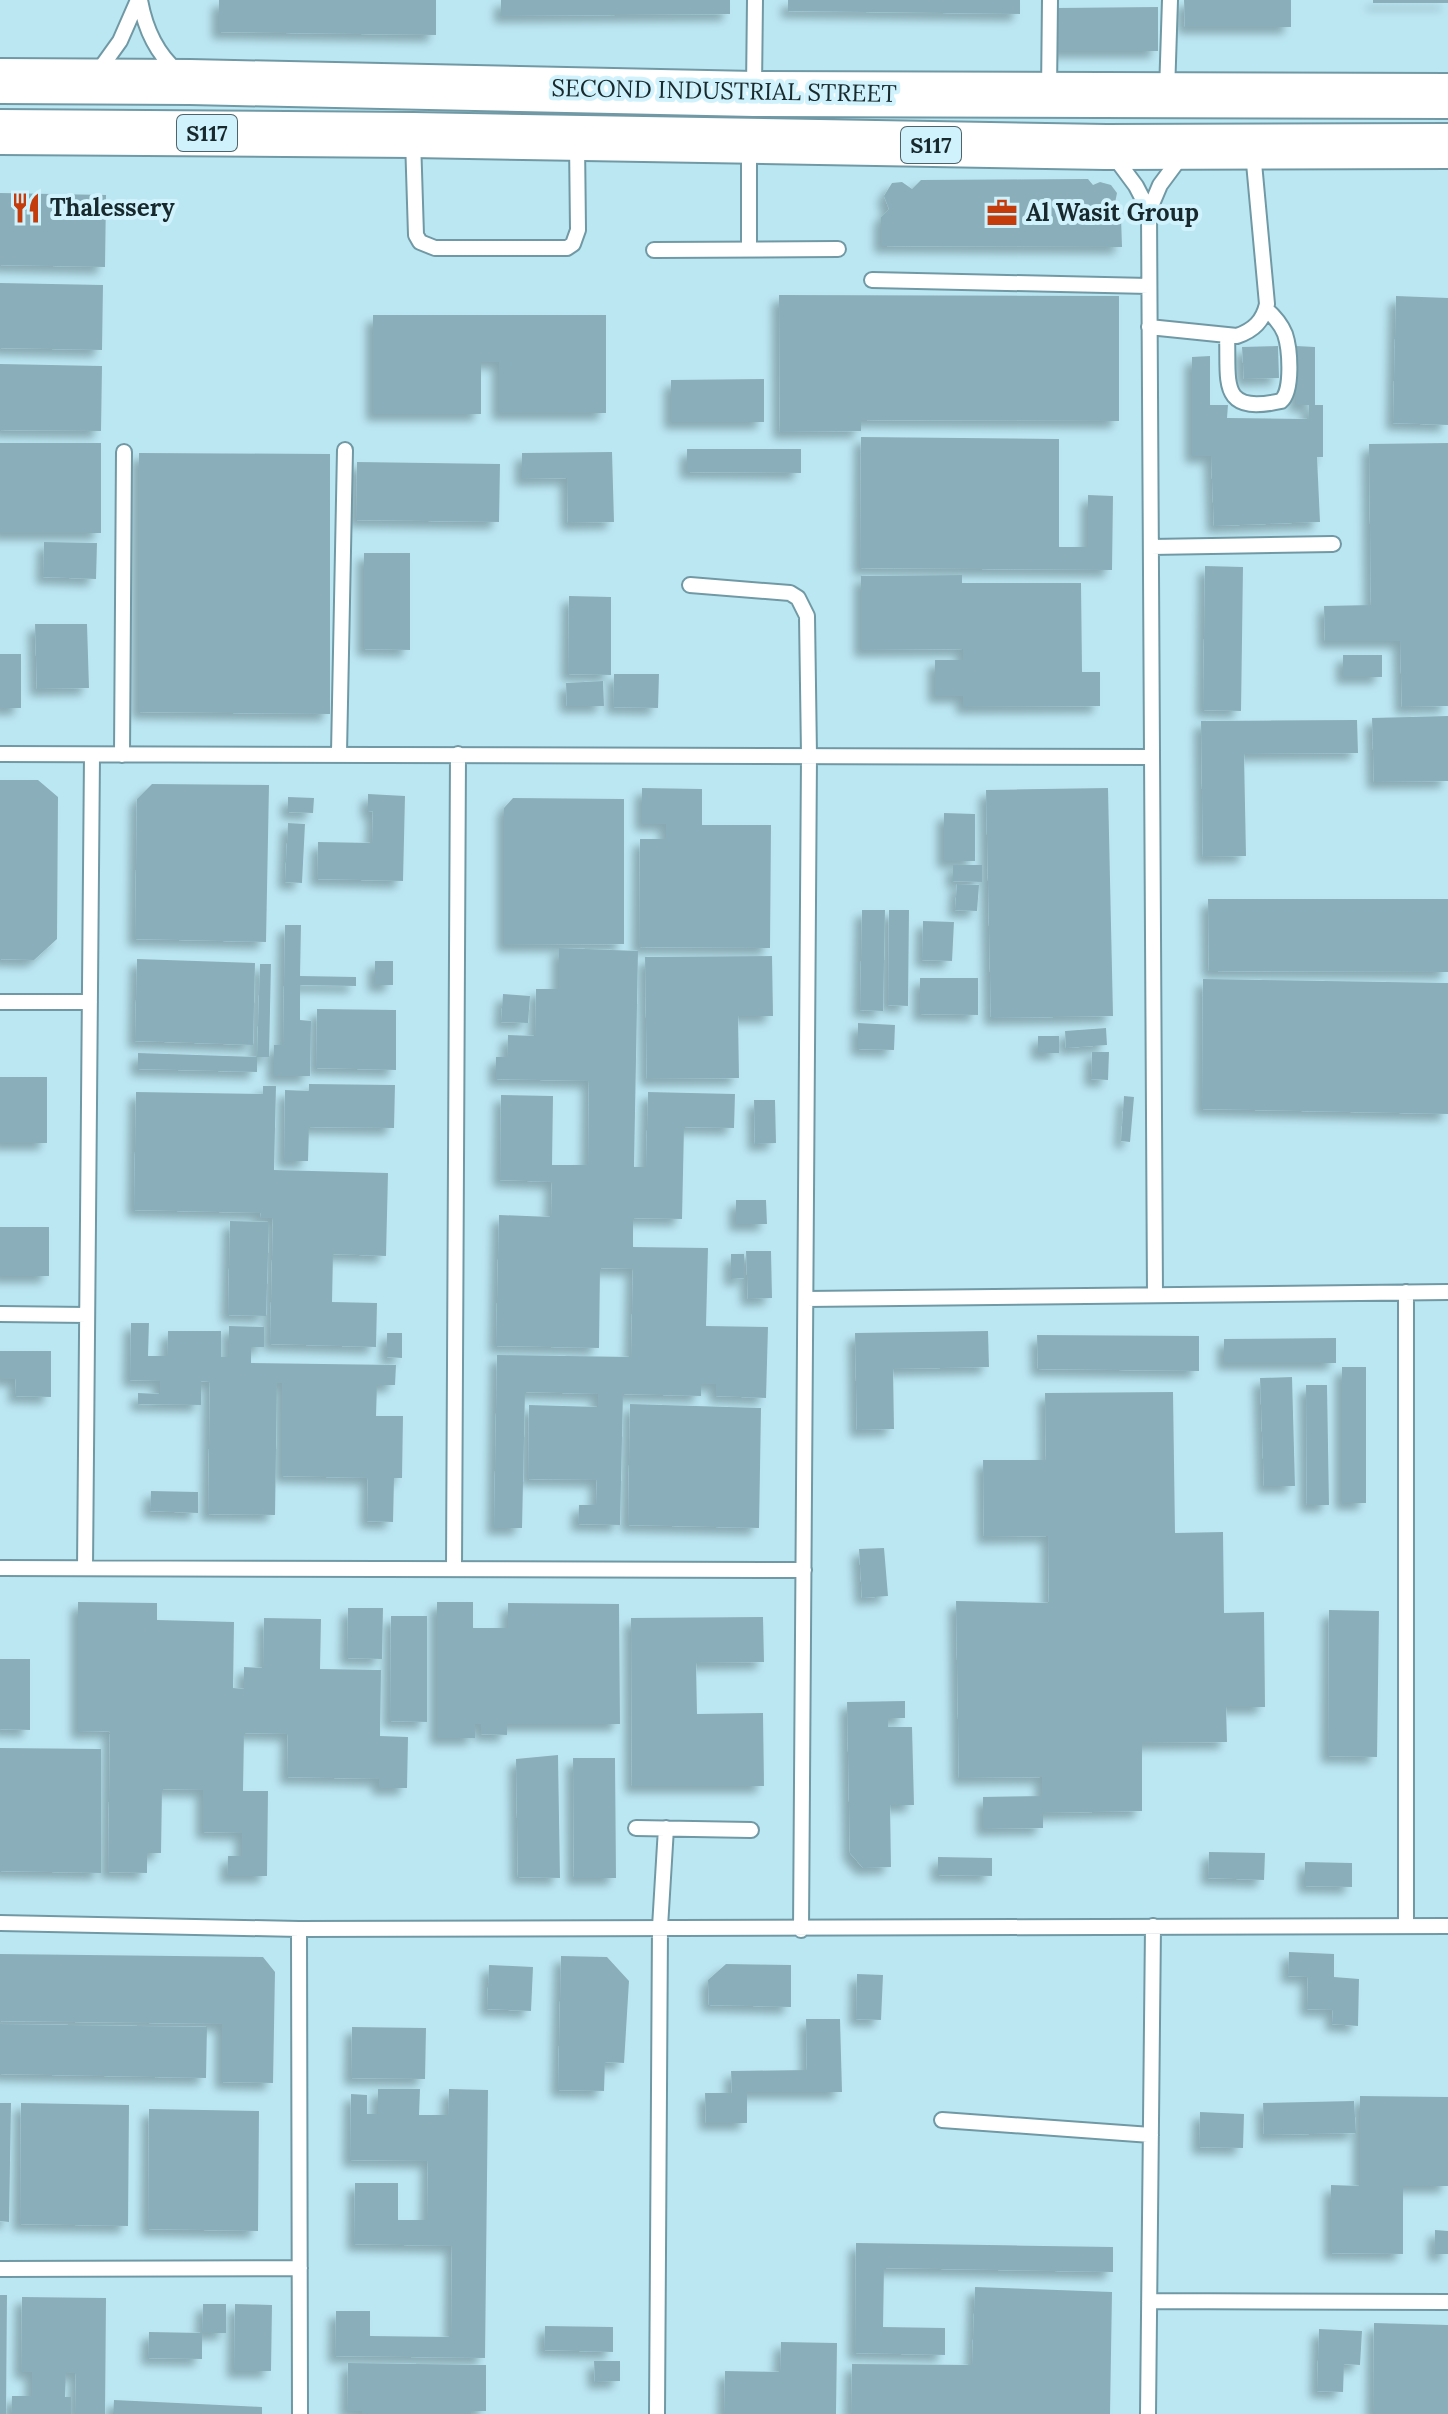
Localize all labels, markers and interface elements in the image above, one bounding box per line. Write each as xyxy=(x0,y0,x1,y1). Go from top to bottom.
street label: SECOND INDUSTRIAL STREET xyxy=(551,72,897,109)
road number: S117 xyxy=(177,115,237,151)
road number: S117 xyxy=(901,127,961,163)
restaurant icon: Thalessery xyxy=(9,191,43,225)
place label: Thalessery xyxy=(50,192,176,223)
office icon: Al Wasit Group xyxy=(985,196,1019,230)
place label: Al Wasit Group xyxy=(1026,197,1199,228)

